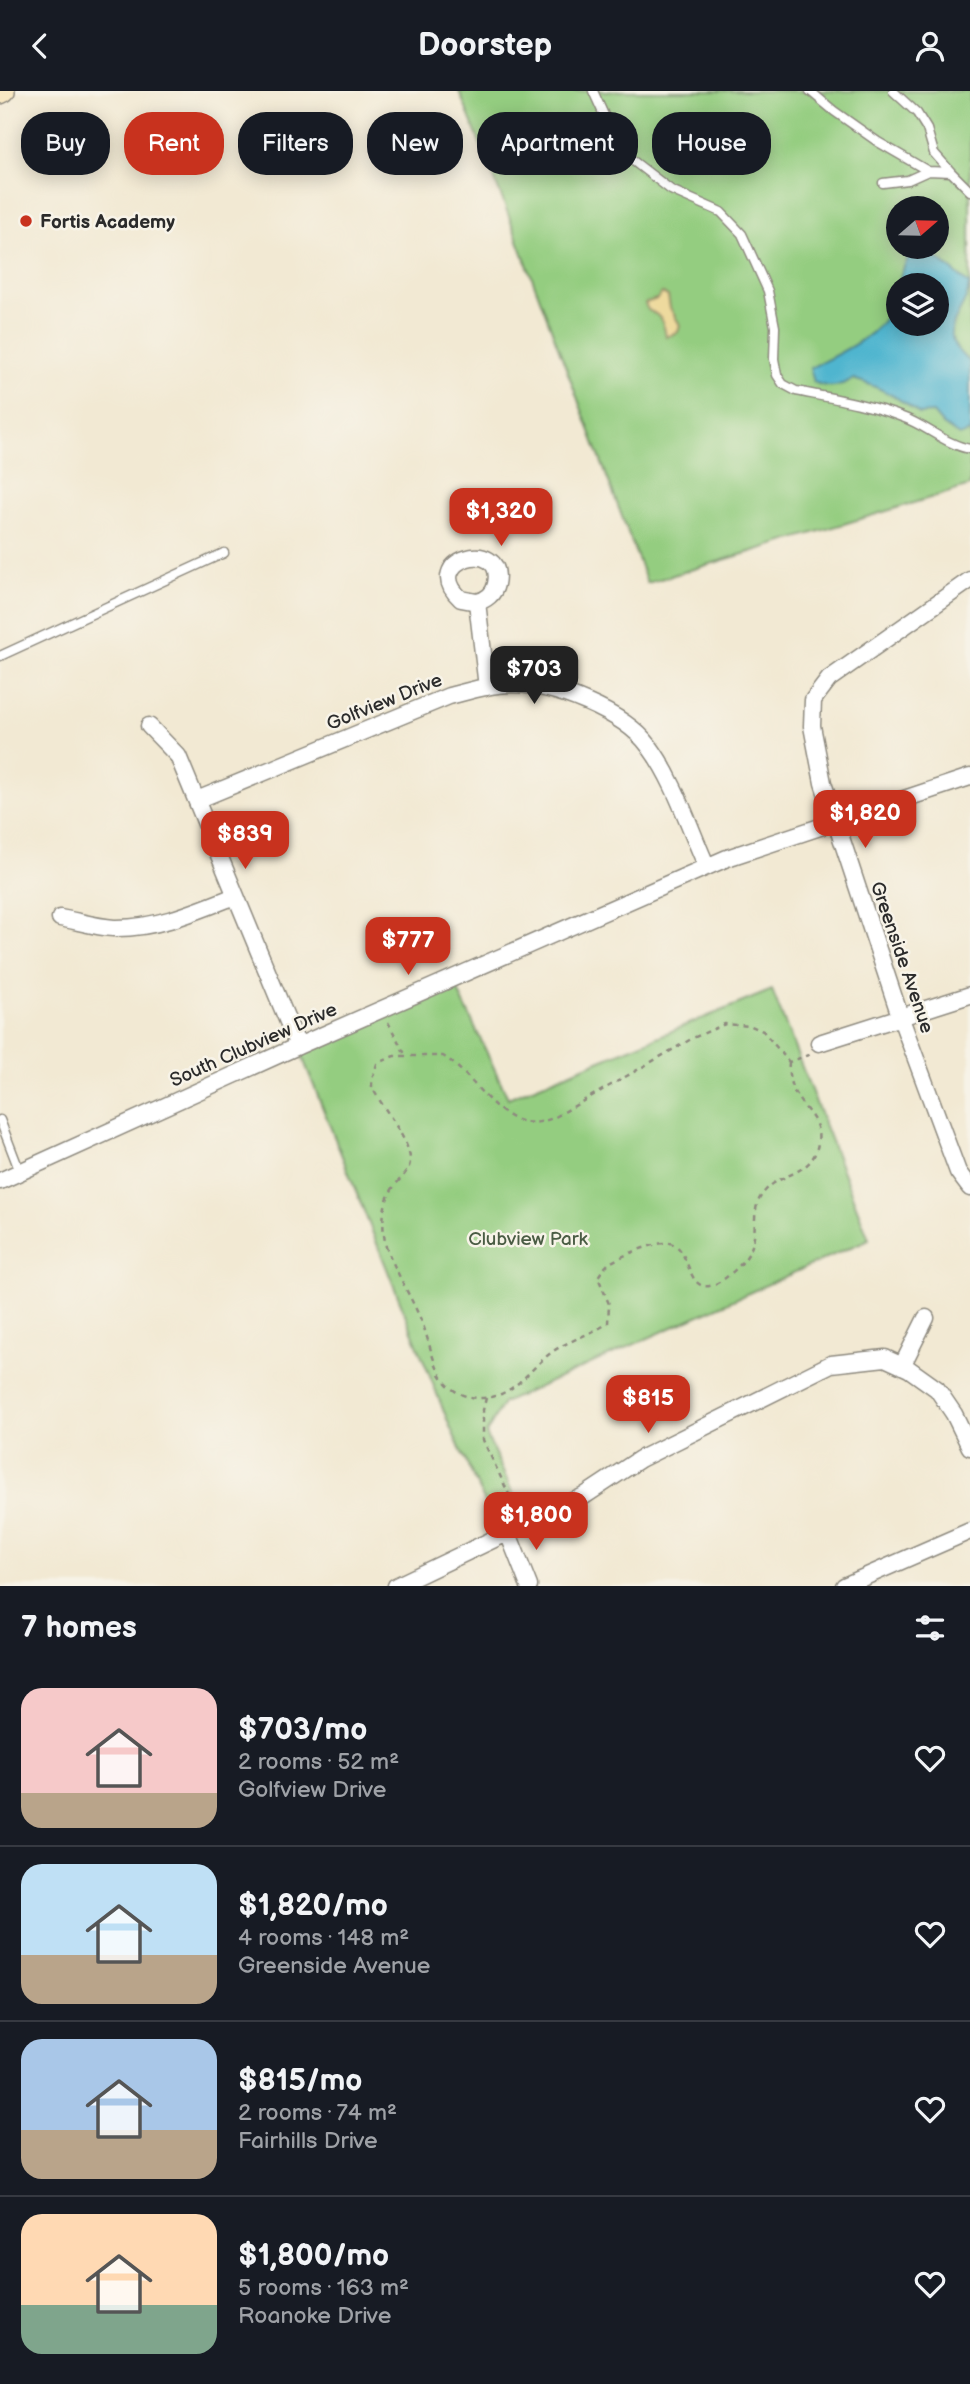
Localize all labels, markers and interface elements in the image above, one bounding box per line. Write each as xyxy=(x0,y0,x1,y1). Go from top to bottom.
text: Doorstep xyxy=(418,26,552,65)
icon: back xyxy=(21,27,59,65)
icon: person xyxy=(911,27,949,65)
chip: Buy xyxy=(21,112,110,175)
chip: Rent xyxy=(124,112,224,175)
chip: Filters xyxy=(238,112,353,175)
chip: New xyxy=(367,112,463,175)
chip: Apartment xyxy=(477,112,638,175)
chip: House xyxy=(652,112,771,175)
north arrow xyxy=(886,196,948,259)
map controls xyxy=(886,196,949,336)
place label: Fortis Academy xyxy=(40,211,175,234)
marker: Fortis Academy xyxy=(18,213,34,229)
button: layers xyxy=(886,273,949,336)
pin: $1,320 xyxy=(444,489,558,548)
text: $1,320 xyxy=(465,497,537,525)
pin: $703 xyxy=(493,647,575,706)
text: $703 xyxy=(506,655,562,683)
street label: Golfview Drive xyxy=(323,669,446,736)
pin: $1,820 xyxy=(808,791,922,850)
text: $1,820 xyxy=(829,799,901,827)
pin: $839 xyxy=(204,811,286,871)
text: $839 xyxy=(217,820,273,848)
street label: Greenside Avenue xyxy=(865,879,938,1036)
pin: $777 xyxy=(367,917,449,977)
text: $777 xyxy=(381,926,435,954)
street label: South Clubview Drive xyxy=(167,998,341,1093)
park label: Clubview Park xyxy=(468,1228,589,1251)
pin: $815 xyxy=(607,1375,689,1435)
text: $815 xyxy=(622,1384,674,1412)
pin: $1,800 xyxy=(479,1493,593,1552)
text: $1,800 xyxy=(500,1501,572,1529)
icon: filters xyxy=(911,1609,949,1647)
text: 7 homes xyxy=(21,1610,137,1646)
text: $703/mo xyxy=(238,1712,367,1748)
icon: home xyxy=(77,1716,161,1800)
icon: heart xyxy=(911,1739,949,1777)
text: 2 rooms · 52 m² xyxy=(238,1748,399,1776)
text: Golfview Drive xyxy=(238,1776,386,1804)
text: $1,820/mo xyxy=(238,1888,388,1924)
icon: home xyxy=(77,1892,161,1976)
icon: heart xyxy=(911,1915,949,1953)
text: 4 rooms · 148 m² xyxy=(238,1924,409,1952)
text: Greenside Avenue xyxy=(238,1952,430,1980)
text: $815/mo xyxy=(238,2063,362,2099)
icon: home xyxy=(77,2067,161,2151)
icon: heart xyxy=(911,2090,949,2128)
text: 2 rooms · 74 m² xyxy=(238,2099,397,2127)
text: Fairhills Drive xyxy=(238,2127,378,2155)
text: $1,800/mo xyxy=(238,2238,389,2274)
icon: home xyxy=(77,2242,161,2326)
icon: heart xyxy=(911,2265,949,2303)
text: 5 rooms · 163 m² xyxy=(238,2274,409,2302)
text: Roanoke Drive xyxy=(238,2302,391,2330)

